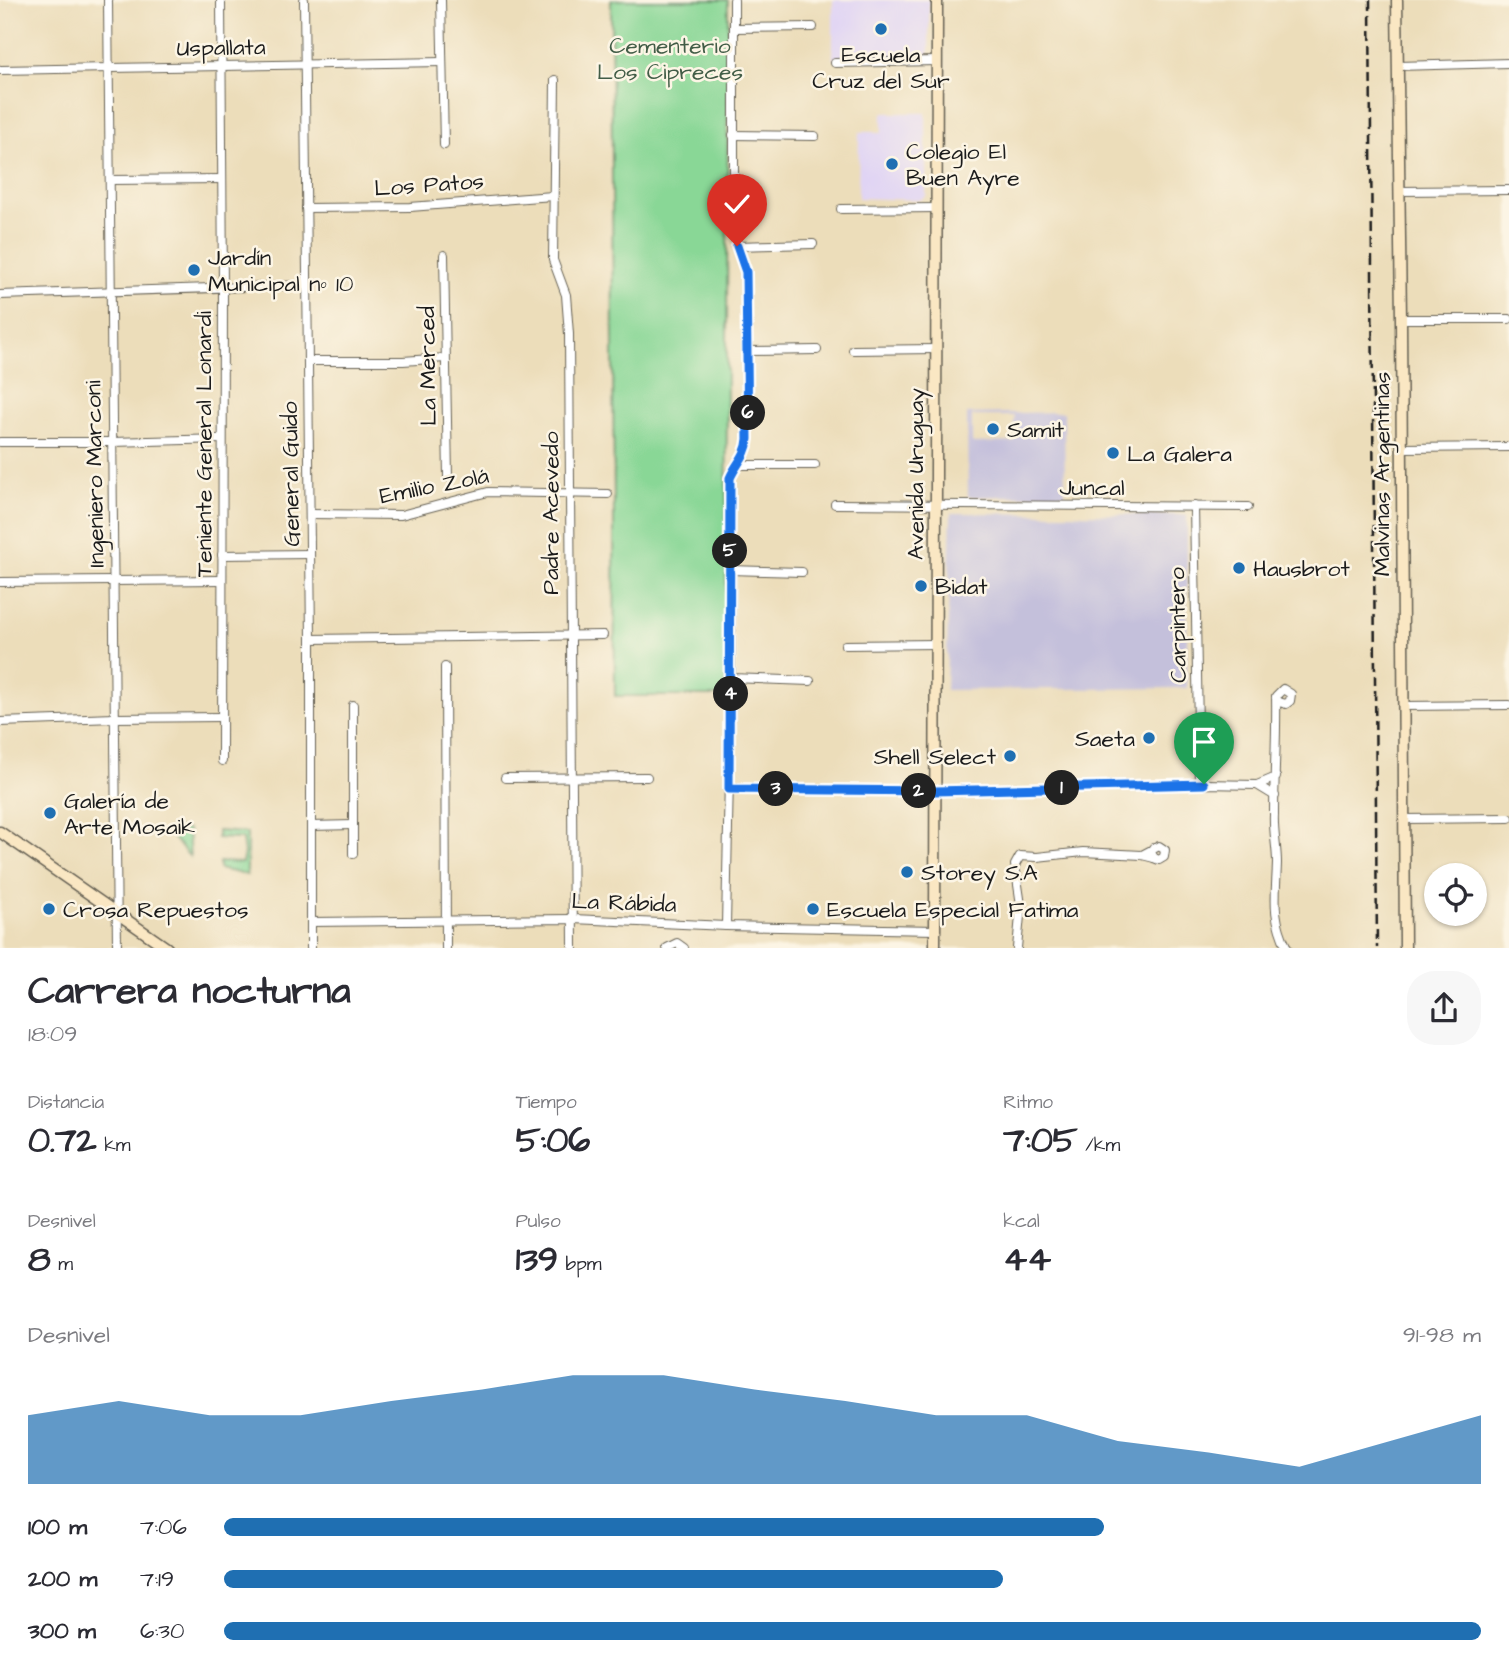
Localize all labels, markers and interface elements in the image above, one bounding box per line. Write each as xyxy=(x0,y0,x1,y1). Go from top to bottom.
marker: Escuela Cruz del Sur xyxy=(873,21,889,37)
park label: Cementerio Los Cipreces xyxy=(597,30,743,88)
street label: Uspallata xyxy=(176,31,266,65)
place label: Escuela Cruz del Sur xyxy=(812,39,950,97)
place label: Colegio El Buen Ayre xyxy=(906,136,1020,195)
marker: Colegio El Buen Ayre xyxy=(884,156,900,172)
street label: Los Patos xyxy=(373,165,485,205)
pin xyxy=(707,174,767,246)
icon: check xyxy=(718,185,756,223)
place label: Jardín Municipal nº 10 xyxy=(208,242,353,300)
marker: Jardín Municipal nº 10 xyxy=(186,262,202,278)
street label: La Merced xyxy=(411,306,445,426)
street label: Teniente General Lonardi xyxy=(188,310,220,577)
street label: Malvinas Argentinas xyxy=(1366,372,1399,576)
street label: Ingeniero Marconi xyxy=(77,379,114,568)
street label: Avenida Uruguay xyxy=(900,388,933,560)
pin: 6 xyxy=(730,396,766,430)
text: 6 xyxy=(742,399,753,426)
street label: General Guido xyxy=(274,401,308,547)
place label: Samit xyxy=(1007,414,1065,446)
marker: Samit xyxy=(985,421,1001,437)
street label: Padre Acevedo xyxy=(535,431,567,595)
place label: La Galera xyxy=(1127,438,1232,470)
marker: La Galera xyxy=(1105,445,1121,461)
street label: Emilio Zolá xyxy=(377,460,492,512)
street label: Juncal xyxy=(1059,472,1125,504)
pin: 5 xyxy=(712,534,748,568)
text: 5 xyxy=(723,537,736,564)
place label: Hausbrot xyxy=(1253,553,1350,585)
marker: Hausbrot xyxy=(1231,560,1247,576)
street label: Carpintero xyxy=(1161,567,1195,683)
place label: Bidat xyxy=(935,571,988,603)
marker: Bidat xyxy=(913,578,929,594)
pin: 4 xyxy=(714,676,748,712)
text: 4 xyxy=(724,680,737,707)
pin xyxy=(1174,712,1234,784)
place label: Saeta xyxy=(1075,723,1135,755)
icon: arrive xyxy=(1185,723,1223,761)
marker: Saeta xyxy=(1141,730,1157,746)
place label: Shell Select xyxy=(874,741,997,773)
marker: Shell Select xyxy=(1002,748,1018,764)
pin: 1 xyxy=(1044,770,1080,806)
pin: 3 xyxy=(758,772,794,806)
pin: 2 xyxy=(902,774,936,808)
text: 1 xyxy=(1060,774,1063,801)
text: 3 xyxy=(771,775,780,802)
text: 2 xyxy=(913,777,924,804)
place label: Galería de Arte Mosaik xyxy=(64,785,195,843)
marker: Galería de Arte Mosaik xyxy=(42,805,58,821)
place label: Storey S.A xyxy=(921,857,1038,890)
map controls xyxy=(1424,863,1487,926)
button: locate xyxy=(1424,863,1487,926)
marker: Storey S.A xyxy=(899,864,915,880)
street label: La Rábida xyxy=(571,885,677,921)
place label: Crosa Repuestos xyxy=(63,894,248,926)
place label: Escuela Especial Fatima xyxy=(827,894,1079,926)
marker: Crosa Repuestos xyxy=(41,901,57,917)
marker: Escuela Especial Fatima xyxy=(805,901,821,917)
text: Carrera nocturna xyxy=(28,966,351,1018)
button: share xyxy=(1407,971,1481,1045)
text: 18:09 xyxy=(28,1018,77,1050)
text: Distancia xyxy=(28,1089,104,1116)
text: Tiempo xyxy=(516,1089,577,1116)
text: Ritmo xyxy=(1003,1089,1053,1116)
text: 0.72 xyxy=(28,1116,97,1165)
text: 5:06 xyxy=(516,1116,590,1165)
text: 7:05 xyxy=(1003,1116,1078,1165)
text: km xyxy=(97,1132,131,1159)
text: /km xyxy=(1078,1132,1120,1159)
text: Desnivel xyxy=(28,1208,96,1235)
text: Pulso xyxy=(516,1208,561,1235)
text: kcal xyxy=(1003,1208,1040,1235)
text: 8 xyxy=(28,1235,51,1284)
text: 139 xyxy=(516,1235,558,1284)
text: 44 xyxy=(1003,1235,1051,1284)
text: m xyxy=(51,1251,73,1278)
text: bpm xyxy=(558,1251,602,1278)
text: Desnivel xyxy=(28,1319,110,1351)
text: 91–98 m xyxy=(1403,1319,1481,1351)
text: 100 m xyxy=(28,1511,87,1543)
text: 7:06 xyxy=(140,1511,187,1543)
text: 200 m xyxy=(28,1563,97,1595)
text: 7:19 xyxy=(140,1563,174,1595)
text: 300 m xyxy=(28,1615,96,1647)
text: 6:30 xyxy=(140,1615,184,1647)

